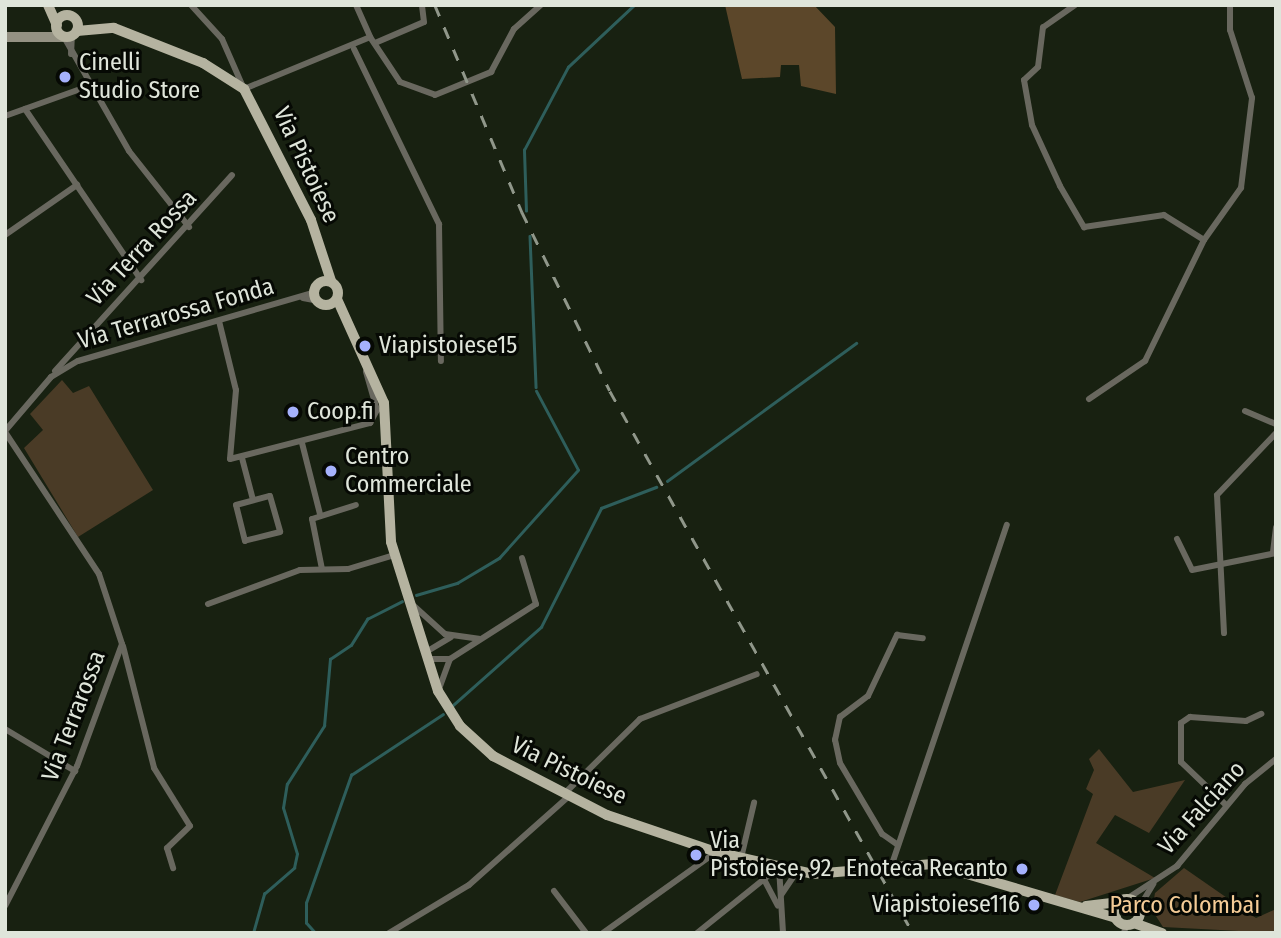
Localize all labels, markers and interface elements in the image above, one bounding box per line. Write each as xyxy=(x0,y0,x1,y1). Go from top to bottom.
place label: Cinelli Studio Store xyxy=(79,49,200,105)
marker: Cinelli Studio Store xyxy=(57,69,73,85)
street label: Via Pistoiese xyxy=(267,102,345,228)
street label: Via Terra Rossa xyxy=(81,184,203,312)
street label: Via Terrarossa Fonda xyxy=(75,272,277,356)
place label: Viapistoiese15 xyxy=(379,332,517,360)
marker: Viapistoiese15 xyxy=(357,338,373,354)
place label: Coop.fi xyxy=(307,398,374,426)
marker: Coop.fi xyxy=(285,404,301,420)
place label: Centro Commerciale xyxy=(345,443,472,499)
marker: Centro Commerciale xyxy=(323,463,339,479)
street label: Via Terrarossa xyxy=(36,647,112,785)
street label: Via Pistoiese xyxy=(507,731,631,811)
street label: Via Falciano xyxy=(1153,755,1251,861)
place label: Via Pistoiese, 92 xyxy=(710,827,831,883)
marker: Via Pistoiese, 92 xyxy=(688,847,704,863)
place label: Enoteca Recanto xyxy=(846,855,1008,883)
marker: Enoteca Recanto xyxy=(1014,861,1030,877)
place label: Viapistoiese116 xyxy=(872,891,1020,919)
park label: Parco Colombai xyxy=(1110,892,1260,920)
marker: Viapistoiese116 xyxy=(1026,897,1042,913)

